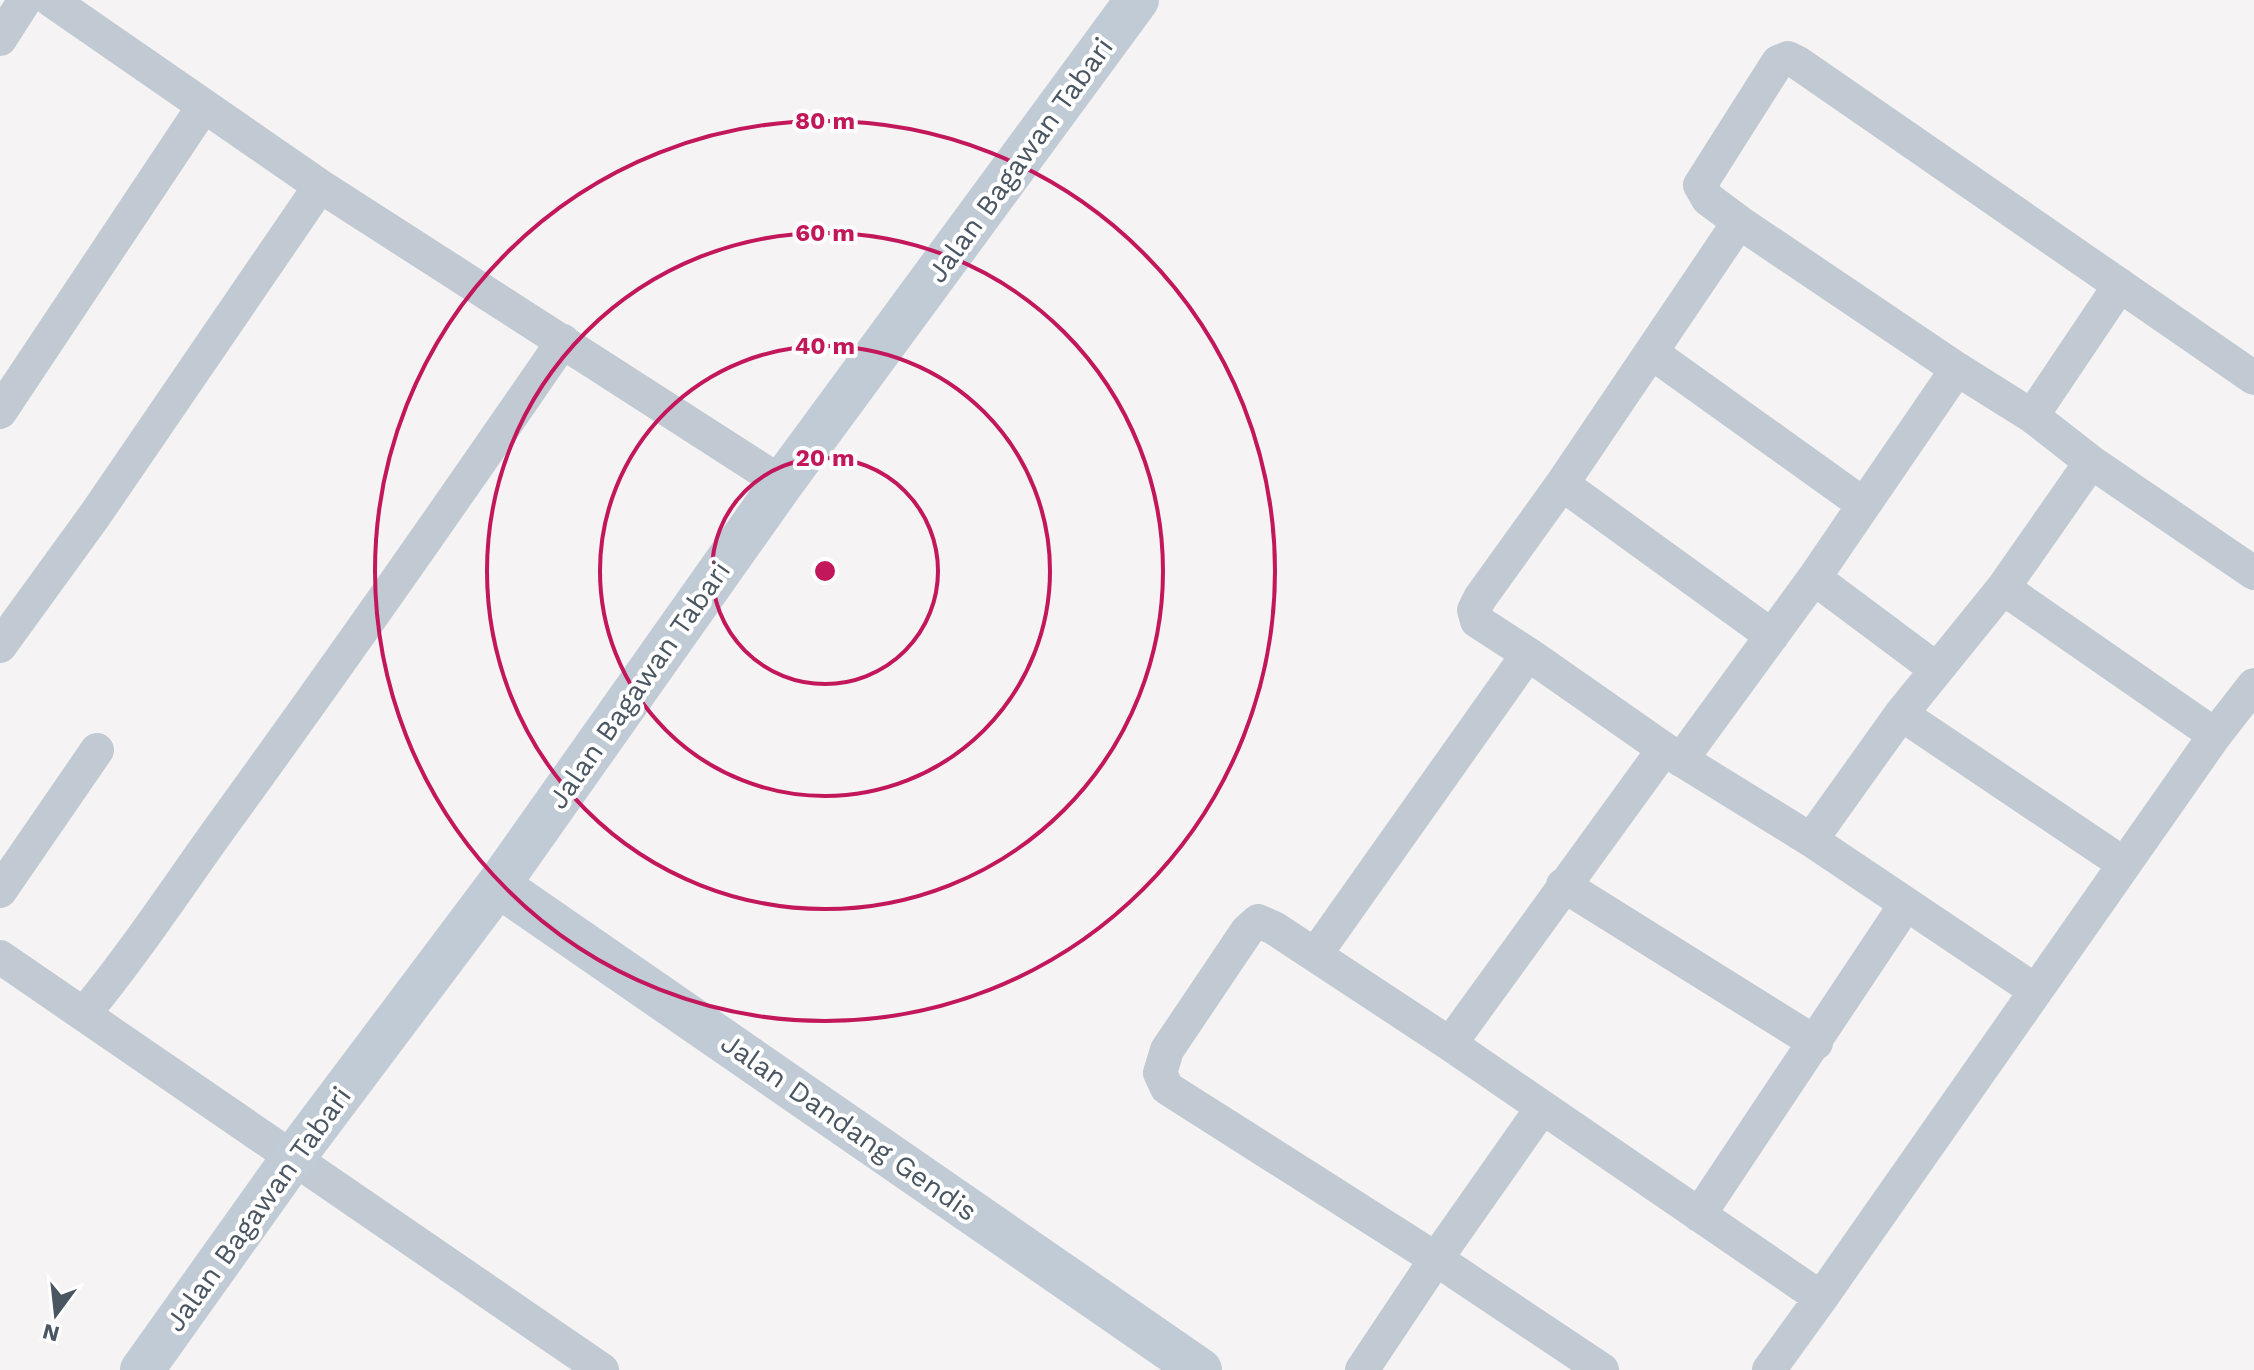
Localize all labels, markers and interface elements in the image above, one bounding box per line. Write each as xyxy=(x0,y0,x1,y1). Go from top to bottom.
street label: Jalan Bagawan Tabari xyxy=(920,31,1120,289)
text: 80 m xyxy=(795,107,855,135)
text: 60 m xyxy=(795,219,855,247)
text: 40 m xyxy=(795,332,855,360)
text: 20 m xyxy=(795,444,855,472)
street label: Jalan Bagawan Tabari xyxy=(541,555,737,815)
centre of rings xyxy=(811,557,839,585)
street label: Jalan Dandang Gendis xyxy=(715,1026,983,1228)
street label: Jalan Bagawan Tabari xyxy=(158,1080,358,1338)
north arrow xyxy=(16,1274,96,1354)
text: N xyxy=(40,1319,62,1347)

